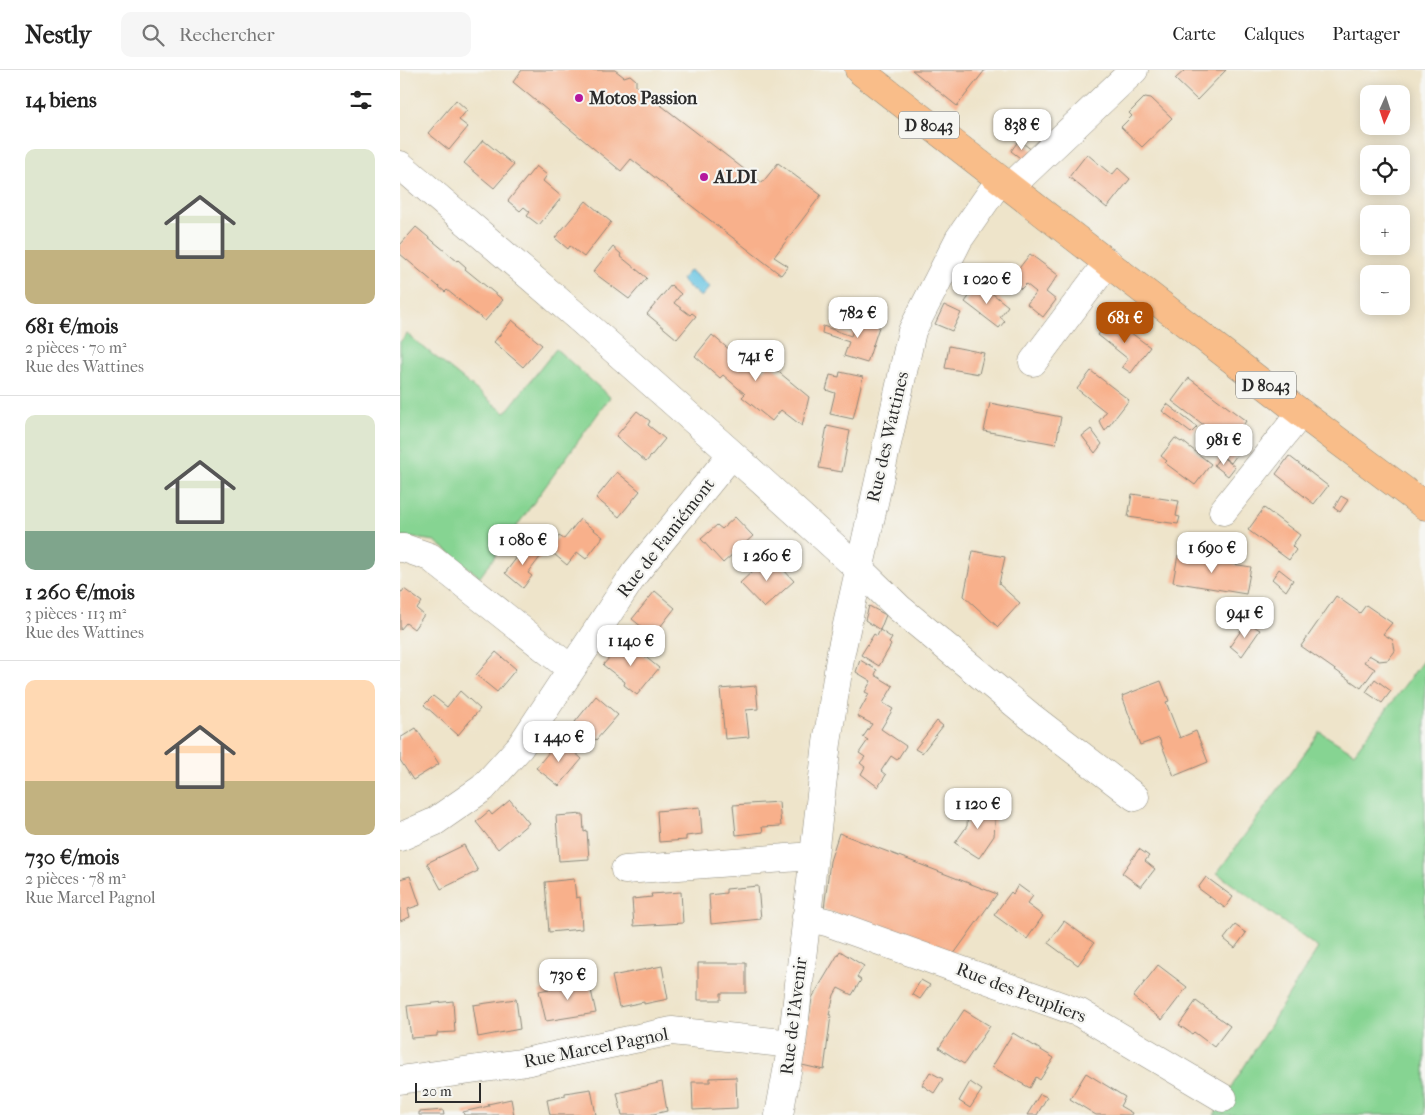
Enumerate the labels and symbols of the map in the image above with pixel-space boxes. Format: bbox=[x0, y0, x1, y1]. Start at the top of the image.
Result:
north arrow bbox=[1360, 85, 1410, 135]
place label: Motos Passion bbox=[588, 88, 698, 109]
marker: Motos Passion bbox=[573, 92, 585, 104]
pin: 838 € bbox=[987, 108, 1057, 151]
road number: D 8043 bbox=[899, 112, 959, 138]
place label: ALDI bbox=[713, 167, 757, 188]
marker: ALDI bbox=[698, 171, 710, 183]
pin: 1 020 € bbox=[941, 262, 1033, 305]
pin: 782 € bbox=[823, 296, 893, 339]
pin: 681 € bbox=[1090, 302, 1160, 344]
pin: 741 € bbox=[721, 340, 791, 382]
street label: Rue des Wattines bbox=[863, 369, 913, 504]
road number: D 8043 bbox=[1236, 372, 1296, 398]
pin: 981 € bbox=[1189, 424, 1259, 466]
street label: Rue de Famiémont bbox=[613, 474, 720, 602]
pin: 1 080 € bbox=[477, 524, 569, 566]
pin: 1 690 € bbox=[1166, 532, 1258, 574]
pin: 1 260 € bbox=[721, 540, 813, 582]
pin: 941 € bbox=[1210, 596, 1280, 639]
pin: 1 140 € bbox=[585, 624, 677, 667]
pin: 1 440 € bbox=[513, 720, 605, 763]
pin: 1 120 € bbox=[932, 788, 1024, 830]
street label: Rue de l'Avenir bbox=[776, 956, 812, 1076]
pin: 730 € bbox=[533, 958, 603, 1001]
street label: Rue des Peupliers bbox=[953, 959, 1089, 1028]
street label: Rue Marcel Pagnol bbox=[522, 1024, 670, 1072]
scale bar bbox=[415, 1080, 481, 1103]

